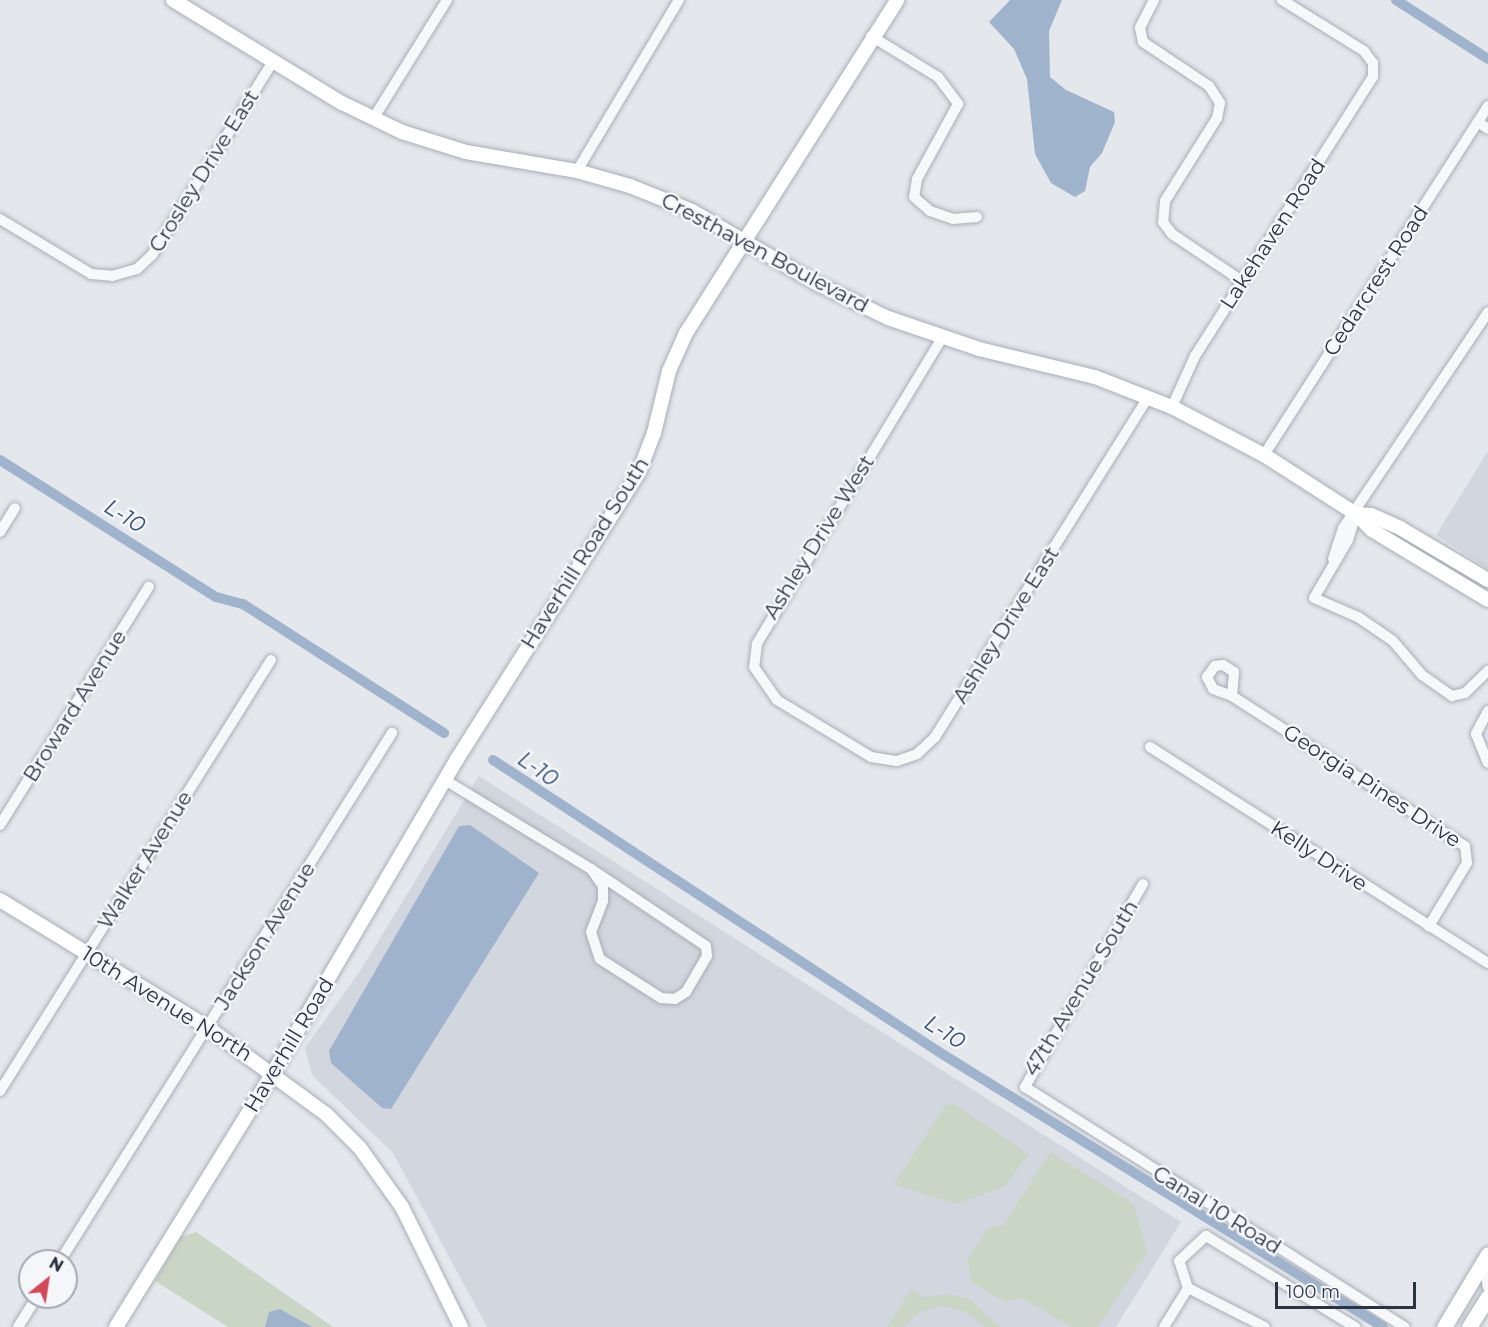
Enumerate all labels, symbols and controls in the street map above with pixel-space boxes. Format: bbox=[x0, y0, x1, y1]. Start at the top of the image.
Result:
street label: Crosley Drive East bbox=[144, 85, 264, 257]
street label: Lakehaven Road bbox=[1215, 154, 1331, 314]
street label: Cresthaven Boulevard bbox=[657, 188, 873, 318]
street label: Cedarcrest Road bbox=[1318, 201, 1434, 361]
street label: Ashley Drive West bbox=[758, 450, 880, 624]
street label: Haverhill Road South bbox=[516, 453, 654, 653]
water label: L-10 bbox=[100, 493, 150, 539]
street label: Ashley Drive East bbox=[948, 542, 1064, 708]
street label: Broward Avenue bbox=[18, 625, 132, 787]
street label: Georgia Pines Drive bbox=[1279, 719, 1465, 853]
water label: L-10 bbox=[513, 746, 563, 792]
street label: Walker Avenue bbox=[92, 786, 198, 934]
street label: Kelly Drive bbox=[1266, 815, 1372, 897]
street label: Jackson Avenue bbox=[209, 858, 321, 1014]
street label: 47th Avenue South bbox=[1018, 895, 1144, 1081]
street label: 10th Avenue North bbox=[77, 941, 257, 1067]
street label: Haverhill Road bbox=[239, 973, 339, 1117]
water label: L-10 bbox=[920, 1009, 970, 1055]
street label: Canal 10 Road bbox=[1148, 1160, 1286, 1260]
north arrow bbox=[18, 1249, 78, 1309]
text: N bbox=[46, 1253, 67, 1276]
scale bar bbox=[1278, 1270, 1419, 1308]
text: 100 m bbox=[1286, 1281, 1340, 1303]

